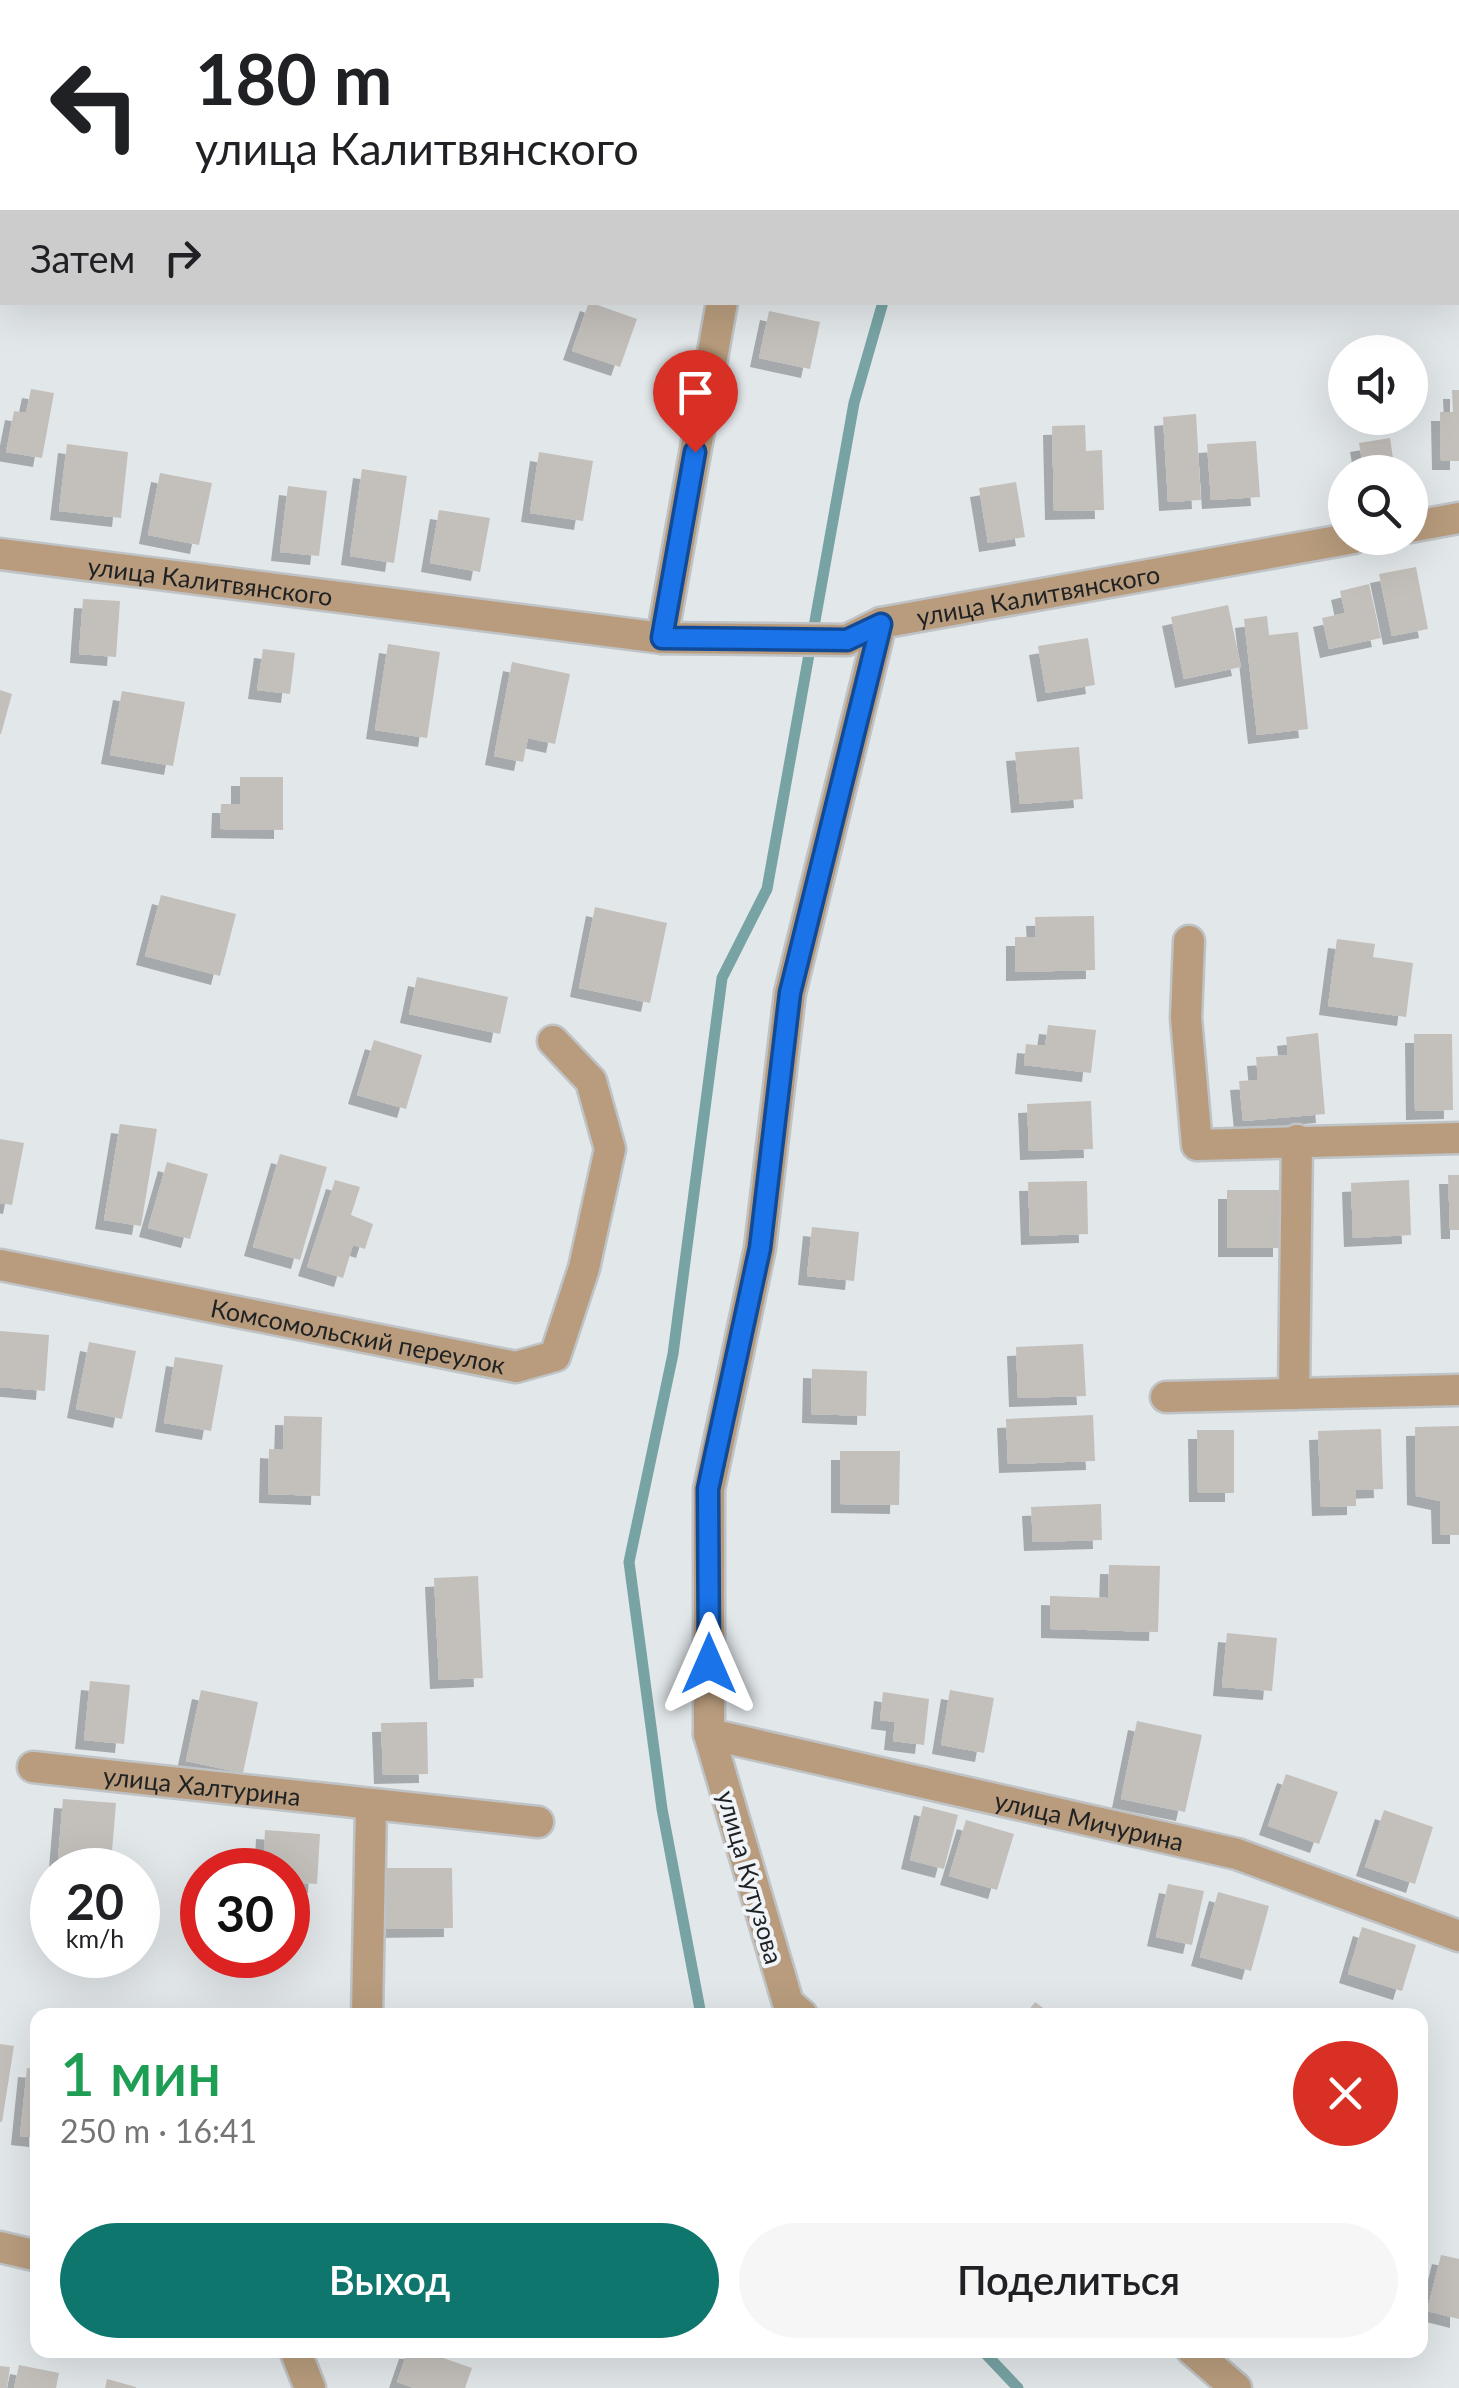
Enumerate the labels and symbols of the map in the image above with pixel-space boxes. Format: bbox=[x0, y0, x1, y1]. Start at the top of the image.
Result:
pin bbox=[653, 350, 738, 453]
street label: улица Калитвянского bbox=[86, 550, 335, 611]
street label: улица Калитвянского bbox=[914, 558, 1162, 631]
street label: Комсомольский переулок bbox=[208, 1292, 508, 1380]
position arrow bbox=[657, 1612, 761, 1716]
street label: улица Халтурина bbox=[102, 1760, 302, 1811]
street label: улица Мичурина bbox=[992, 1784, 1187, 1856]
street label: улица Кутузова bbox=[712, 1787, 790, 1967]
speed limit sign: 30 bbox=[180, 1848, 310, 1978]

